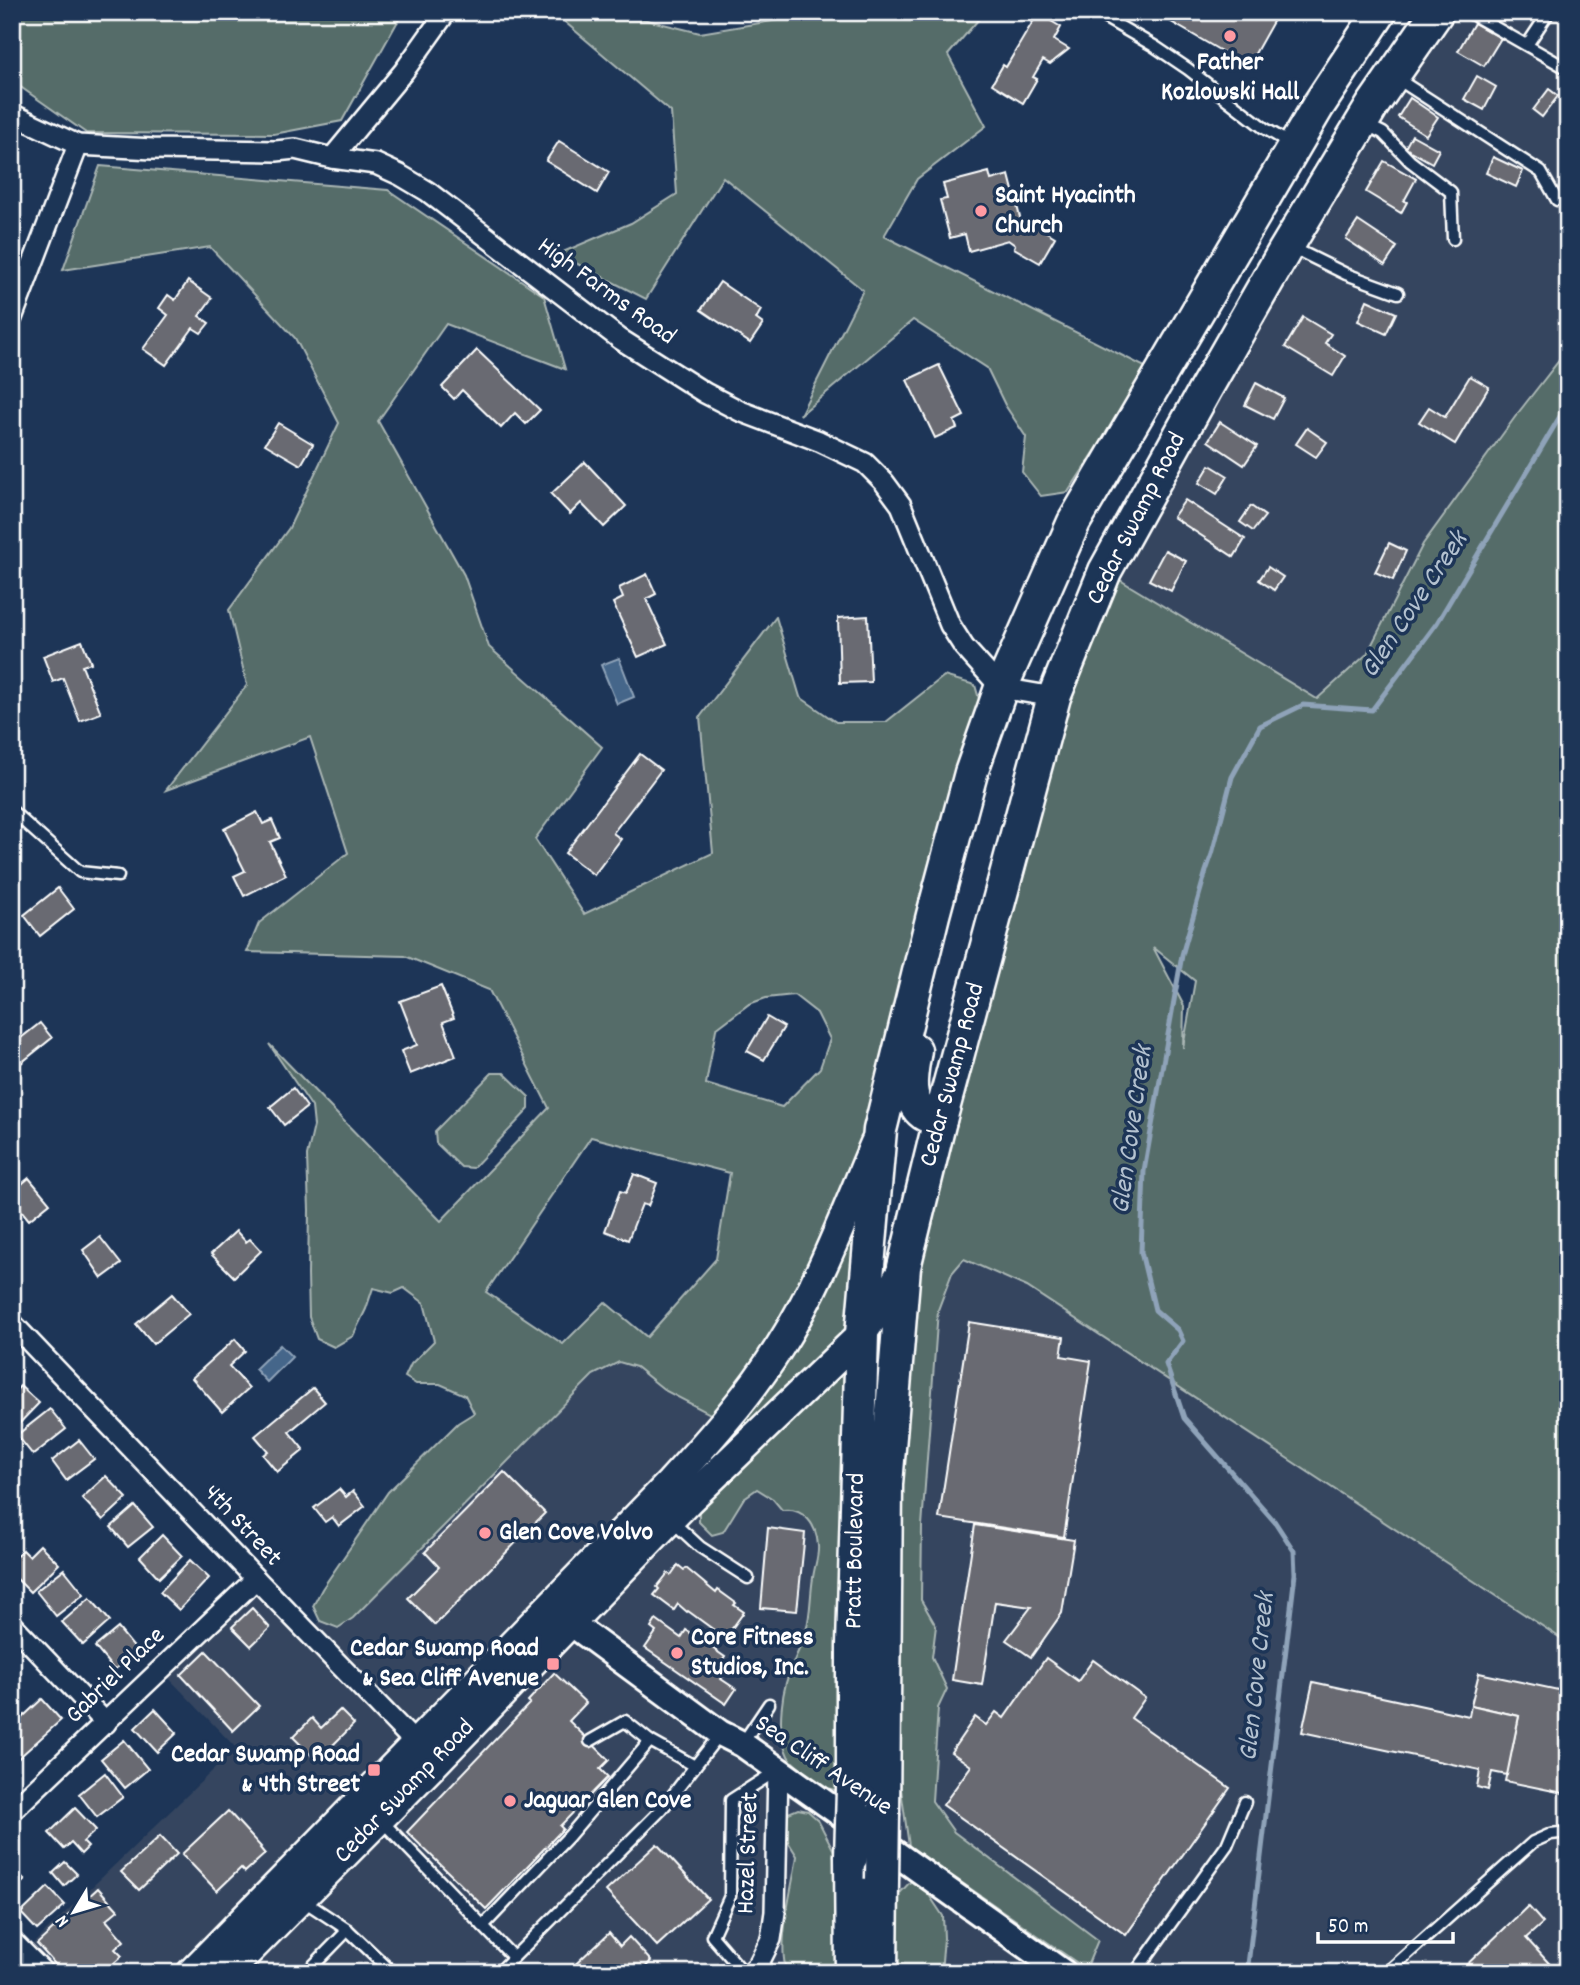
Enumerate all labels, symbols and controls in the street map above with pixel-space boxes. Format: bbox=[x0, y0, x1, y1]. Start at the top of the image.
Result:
marker: Father Kozlowski Hall bbox=[1222, 28, 1238, 44]
place label: Father Kozlowski Hall bbox=[1161, 45, 1300, 112]
place label: Saint Hyacinth Church bbox=[995, 178, 1136, 245]
marker: Saint Hyacinth Church bbox=[973, 203, 989, 219]
street label: High Farms Road bbox=[529, 229, 683, 355]
street label: Cedar Swamp Road bbox=[1078, 426, 1196, 612]
water label: Glen Cove Creek bbox=[1352, 522, 1481, 687]
street label: Cedar Swamp Road bbox=[911, 979, 995, 1171]
water label: Glen Cove Creek bbox=[1102, 1041, 1166, 1217]
street label: Pratt Boulevard bbox=[836, 1472, 876, 1630]
street label: 4th Street bbox=[194, 1476, 290, 1576]
place label: Glen Cove Volvo bbox=[499, 1515, 653, 1552]
marker: Glen Cove Volvo bbox=[477, 1525, 493, 1541]
water label: Glen Cove Creek bbox=[1230, 1588, 1288, 1763]
street label: Gabriel Place bbox=[58, 1619, 174, 1733]
place label: Core Fitness Studios, Inc. bbox=[691, 1620, 814, 1687]
place label: Cedar Swamp Road & Sea Cliff Avenue bbox=[350, 1631, 539, 1698]
marker: Core Fitness Studios, Inc. bbox=[669, 1645, 685, 1661]
marker: Cedar Swamp Road & Sea Cliff Avenue bbox=[545, 1656, 561, 1672]
street label: Sea Cliff Avenue bbox=[747, 1706, 899, 1826]
street label: Cedar Swamp Road bbox=[326, 1711, 484, 1873]
place label: Cedar Swamp Road & 4th Street bbox=[171, 1737, 360, 1804]
marker: Cedar Swamp Road & 4th Street bbox=[366, 1762, 382, 1778]
place label: Jaguar Glen Cove bbox=[524, 1783, 691, 1820]
street label: Hazel Street bbox=[728, 1791, 770, 1915]
marker: Jaguar Glen Cove bbox=[502, 1793, 518, 1809]
north arrow bbox=[38, 1876, 108, 1946]
scale bar bbox=[1318, 1901, 1452, 1945]
text: N bbox=[50, 1908, 77, 1932]
text: 50 m bbox=[1328, 1913, 1368, 1943]

